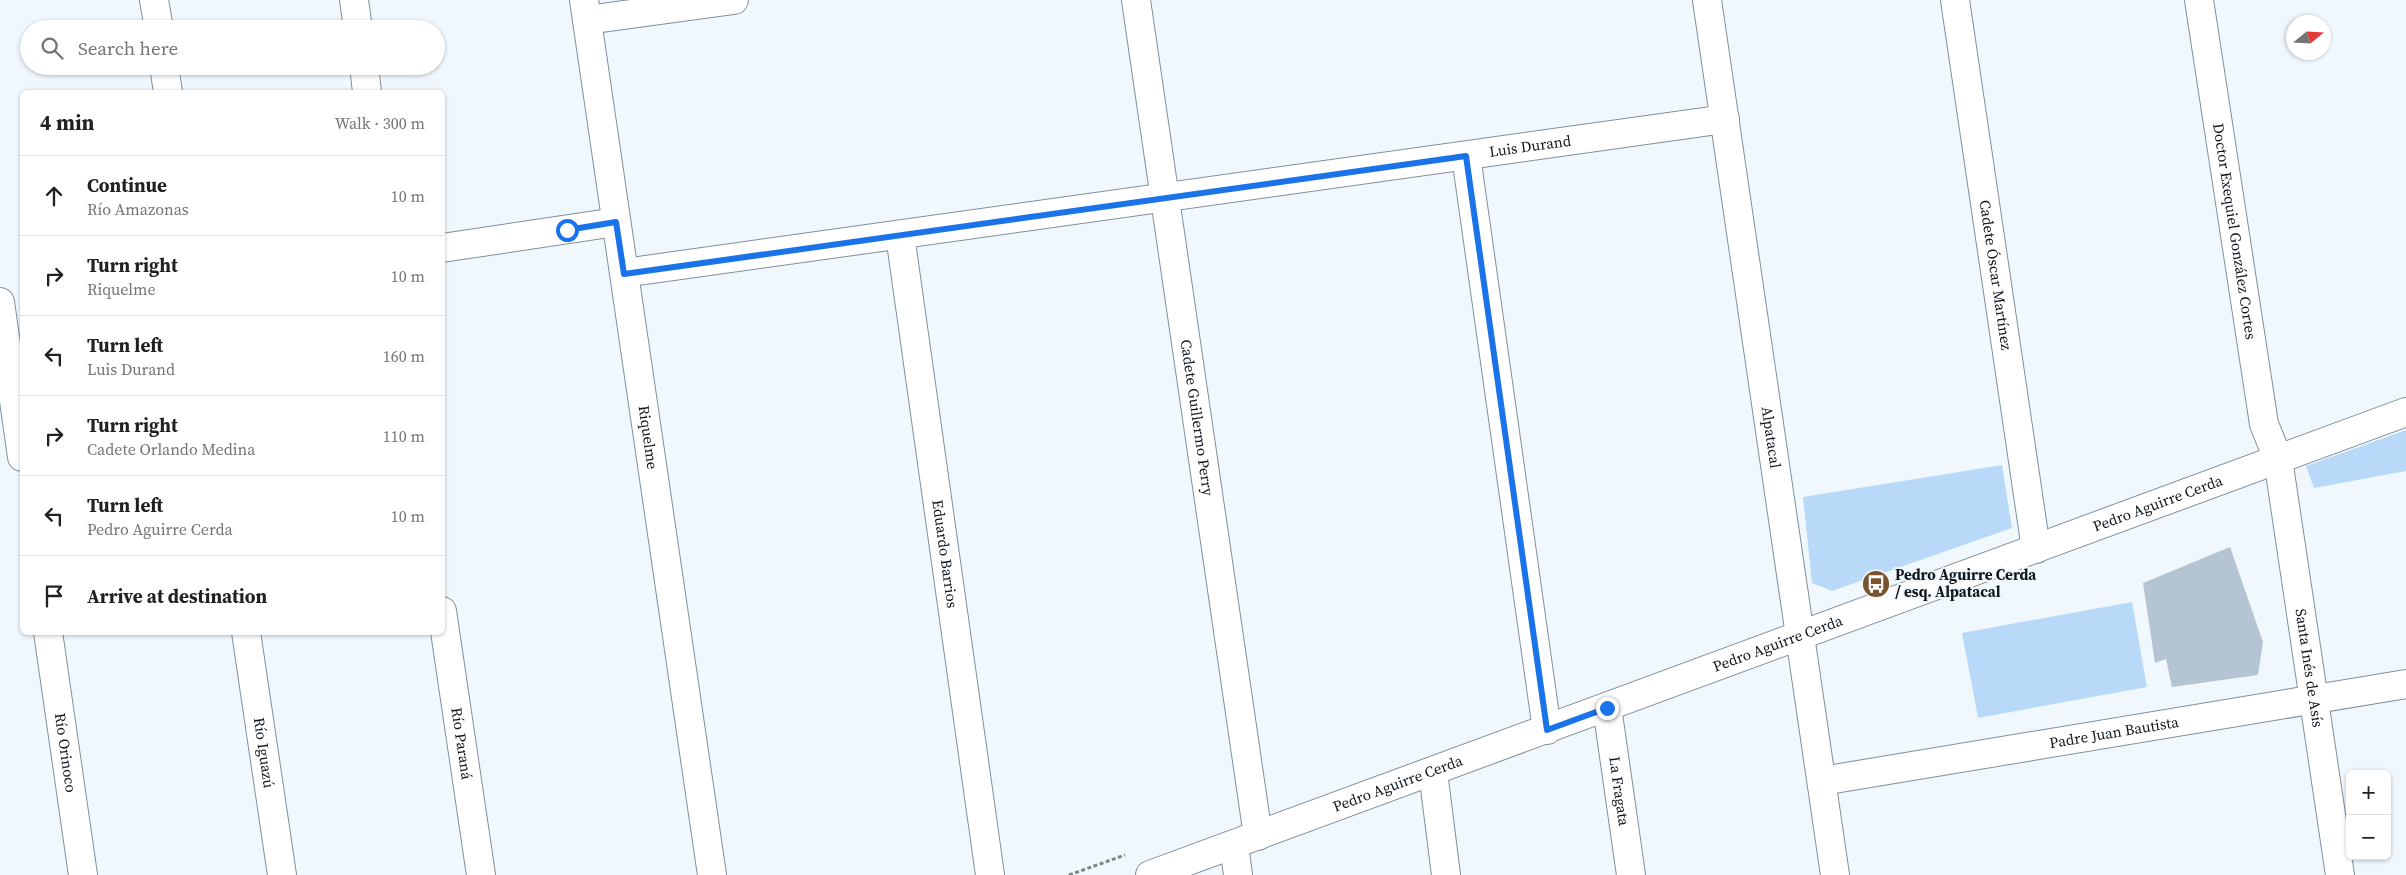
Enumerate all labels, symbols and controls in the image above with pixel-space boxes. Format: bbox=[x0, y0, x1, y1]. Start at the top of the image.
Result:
north arrow bbox=[2286, 15, 2331, 60]
search box bbox=[20, 20, 445, 75]
icon: search bbox=[38, 34, 66, 62]
text: Search here bbox=[78, 35, 178, 61]
text: 4 min bbox=[40, 108, 95, 137]
text: Walk · 300 m bbox=[335, 112, 425, 134]
street label: Doctor Exequiel González Cortes bbox=[2208, 122, 2262, 341]
street label: Luis Durand bbox=[1488, 130, 1573, 162]
text: Continue bbox=[87, 172, 167, 198]
icon: ahead bbox=[40, 182, 68, 210]
text: 10 m bbox=[391, 185, 425, 207]
text: Río Amazonas bbox=[87, 198, 189, 220]
street label: Cadete Óscar Martínez bbox=[1975, 198, 2018, 352]
route start bbox=[556, 219, 579, 242]
text: Turn right bbox=[87, 252, 178, 278]
icon: right bbox=[40, 262, 68, 290]
text: 10 m bbox=[391, 265, 425, 287]
text: Riquelme bbox=[87, 278, 156, 300]
text: Turn left bbox=[87, 332, 163, 358]
street label: Cadete Guillermo Perry bbox=[1176, 338, 1219, 497]
icon: left bbox=[40, 342, 68, 370]
text: 160 m bbox=[383, 345, 425, 367]
text: Luis Durand bbox=[87, 358, 175, 380]
street label: Riquelme bbox=[633, 404, 664, 471]
street label: Alpatacal bbox=[1757, 405, 1786, 470]
text: Turn right bbox=[87, 412, 178, 438]
icon: right bbox=[40, 422, 68, 450]
text: 110 m bbox=[383, 425, 425, 447]
text: Cadete Orlando Medina bbox=[87, 438, 255, 460]
street label: Pedro Aguirre Cerda bbox=[2090, 469, 2226, 537]
text: Turn left bbox=[87, 492, 163, 518]
street label: Eduardo Barrios bbox=[927, 498, 963, 609]
icon: left bbox=[40, 502, 68, 530]
text: 10 m bbox=[391, 505, 425, 527]
text: Pedro Aguirre Cerda bbox=[87, 518, 233, 540]
place label: Pedro Aguirre Cerda / esq. Alpatacal bbox=[1895, 564, 2037, 602]
bus stop icon: Pedro Aguirre Cerda / esq. Alpatacal bbox=[1861, 569, 1891, 599]
icon: arrive bbox=[40, 582, 68, 610]
text: Arrive at destination bbox=[87, 583, 267, 609]
street label: Santa Inés de Asís bbox=[2290, 607, 2329, 729]
street label: Pedro Aguirre Cerda bbox=[1710, 610, 1846, 677]
route end bbox=[1596, 697, 1619, 720]
street label: Río Paraná bbox=[446, 706, 478, 781]
street label: Río Orinoco bbox=[50, 711, 82, 794]
street label: Padre Juan Bautista bbox=[2048, 711, 2180, 753]
street label: Río Iguazú bbox=[249, 716, 280, 790]
street label: Pedro Aguirre Cerda bbox=[1330, 750, 1466, 817]
street label: La Fragata bbox=[1604, 755, 1635, 827]
map controls bbox=[2346, 770, 2391, 860]
button: + bbox=[2346, 770, 2391, 815]
button: − bbox=[2346, 815, 2391, 860]

